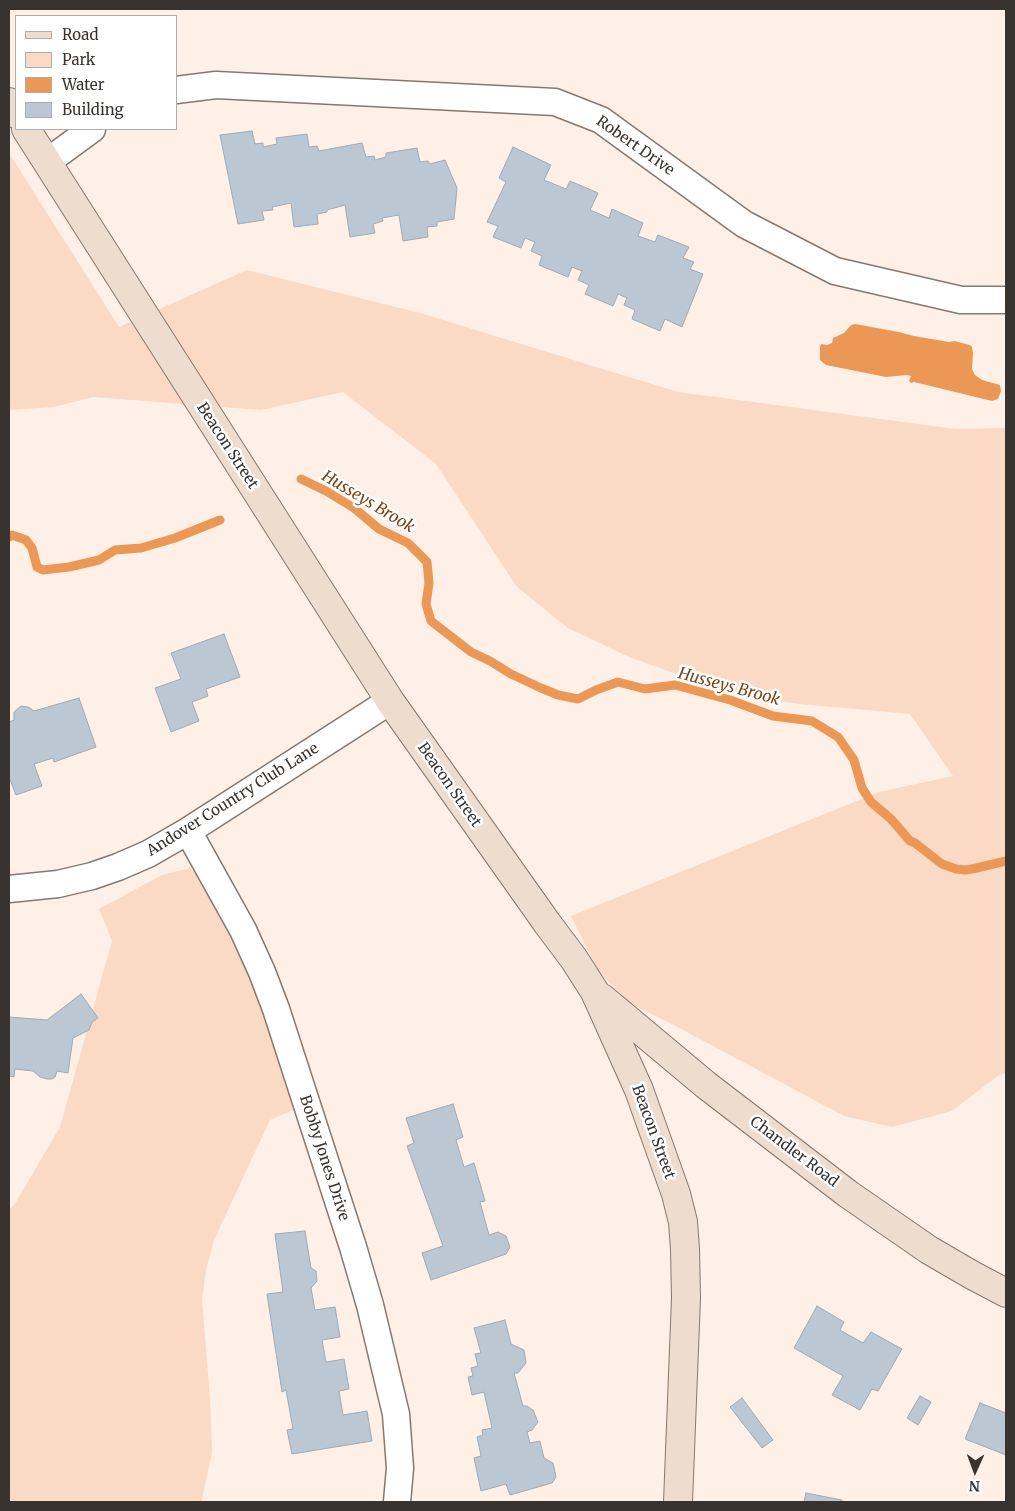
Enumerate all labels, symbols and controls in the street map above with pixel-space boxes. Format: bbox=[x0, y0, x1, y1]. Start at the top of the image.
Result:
legend bbox=[15, 15, 178, 130]
text: Road bbox=[62, 25, 98, 44]
text: Park bbox=[62, 50, 95, 69]
text: Water bbox=[62, 75, 104, 94]
text: Building bbox=[62, 100, 124, 119]
street label: Robert Drive bbox=[592, 112, 678, 180]
street label: Beacon Street bbox=[193, 400, 261, 492]
water label: Husseys Brook bbox=[318, 467, 418, 537]
water label: Husseys Brook bbox=[676, 664, 782, 710]
street label: Beacon Street bbox=[413, 739, 485, 831]
street label: Andover Country Club Lane bbox=[144, 740, 322, 860]
street label: Beacon Street bbox=[628, 1082, 678, 1182]
street label: Bobby Jones Drive bbox=[295, 1093, 353, 1223]
street label: Chandler Road bbox=[746, 1113, 842, 1191]
north arrow bbox=[950, 1446, 1000, 1496]
text: N bbox=[969, 1477, 980, 1495]

